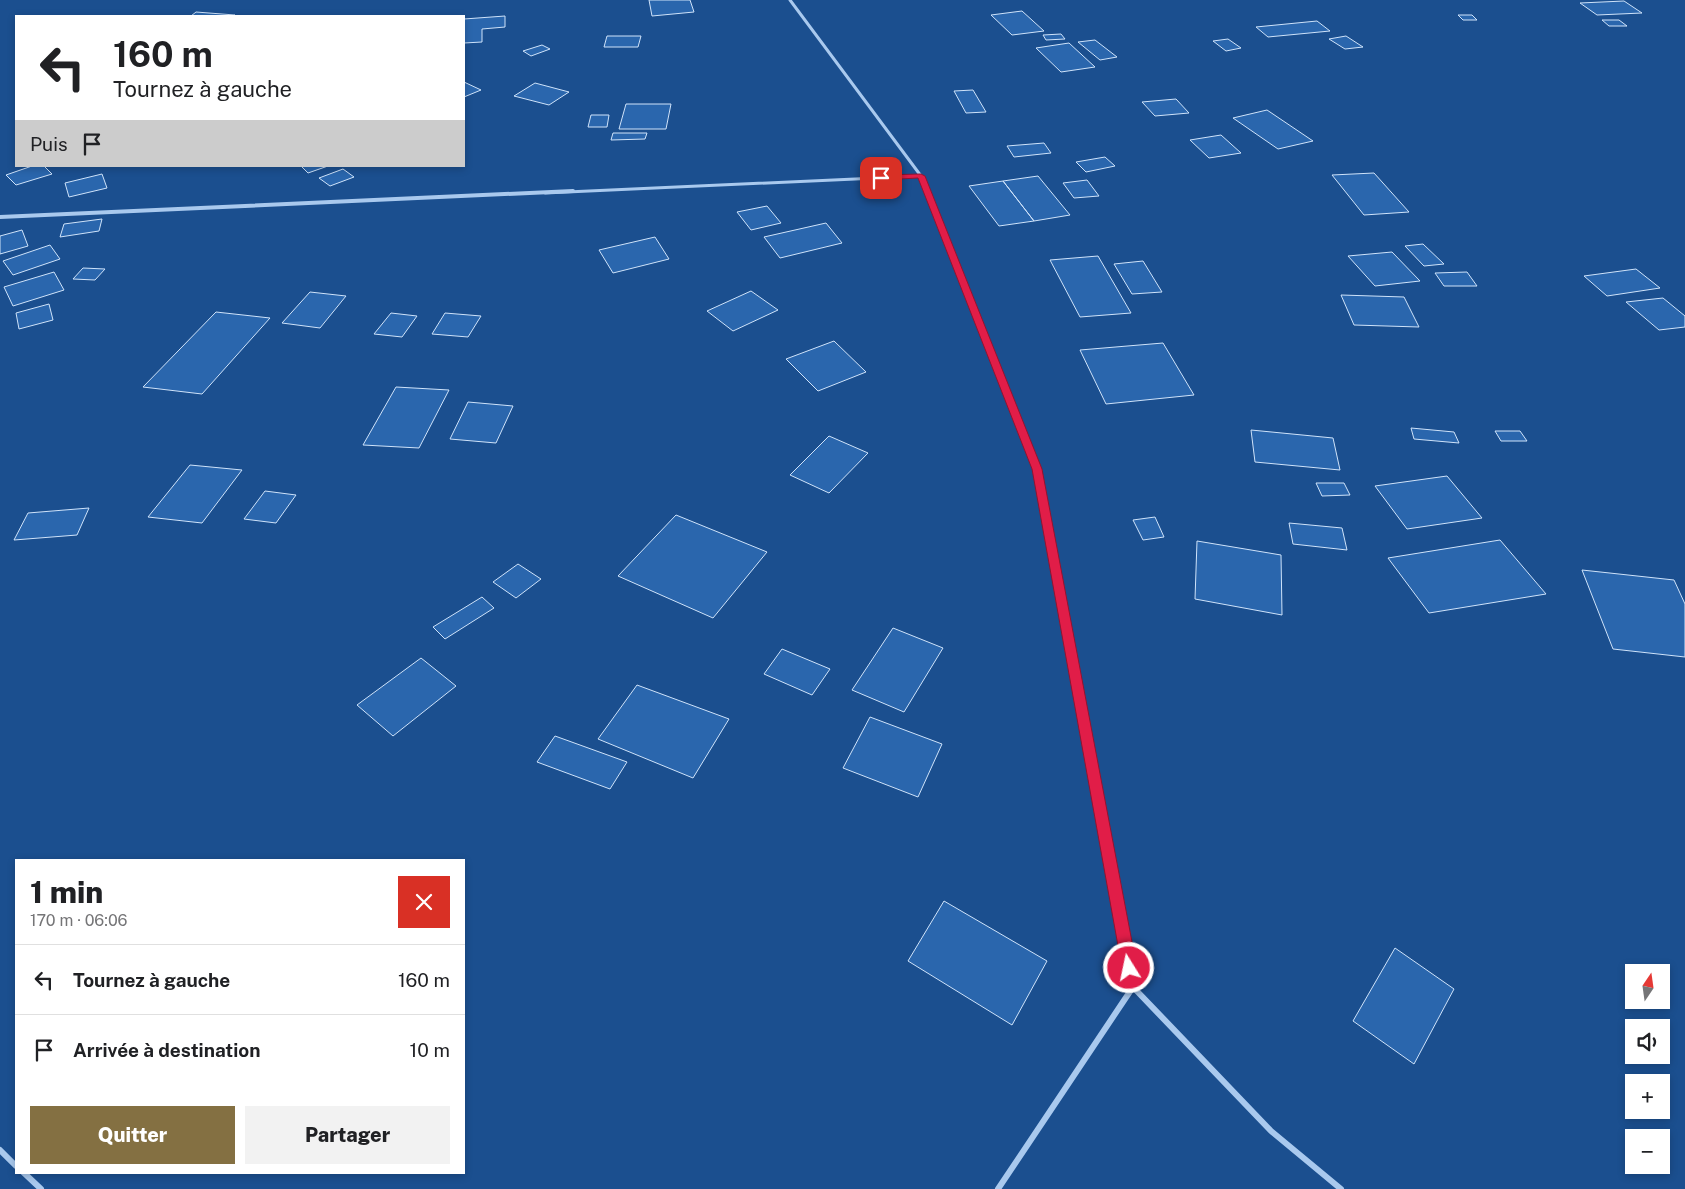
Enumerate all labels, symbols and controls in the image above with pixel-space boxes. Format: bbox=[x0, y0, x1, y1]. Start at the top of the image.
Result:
text: 160 m bbox=[113, 34, 213, 75]
icon: left bbox=[30, 35, 95, 100]
text: Tournez à gauche bbox=[113, 76, 292, 102]
icon: arrive bbox=[78, 130, 106, 158]
text: Puis bbox=[30, 133, 68, 155]
pin bbox=[860, 157, 902, 199]
icon: arrive bbox=[867, 164, 895, 192]
text: 1 min bbox=[30, 874, 103, 910]
button: close bbox=[398, 876, 450, 928]
text: 170 m · 06:06 bbox=[30, 911, 128, 930]
position arrow bbox=[1102, 941, 1154, 993]
north arrow bbox=[1625, 964, 1670, 1009]
map controls bbox=[1625, 964, 1670, 1174]
icon: left bbox=[30, 966, 58, 994]
text: Tournez à gauche bbox=[73, 969, 230, 991]
text: 160 m bbox=[398, 969, 450, 991]
button: sound bbox=[1625, 1019, 1670, 1064]
icon: arrive bbox=[30, 1036, 58, 1064]
text: Arrivée à destination bbox=[73, 1039, 261, 1061]
text: 10 m bbox=[410, 1039, 450, 1061]
button: + bbox=[1625, 1074, 1670, 1119]
button: Quitter bbox=[30, 1106, 235, 1164]
button: Partager bbox=[245, 1106, 450, 1164]
button: − bbox=[1625, 1129, 1670, 1174]

